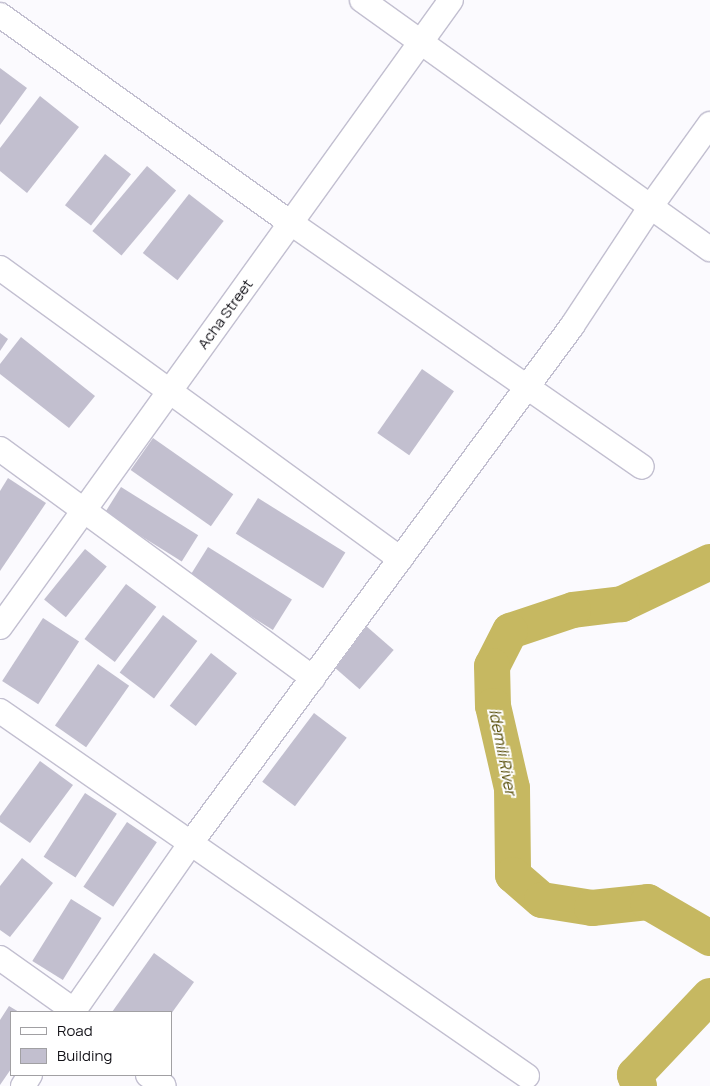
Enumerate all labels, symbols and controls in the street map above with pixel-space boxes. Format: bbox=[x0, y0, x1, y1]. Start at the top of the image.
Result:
street label: Acha Street bbox=[194, 275, 256, 353]
water label: Idemili River bbox=[485, 707, 521, 797]
legend bbox=[10, 1011, 172, 1076]
text: Road bbox=[57, 1020, 93, 1041]
text: Building bbox=[57, 1045, 112, 1066]

